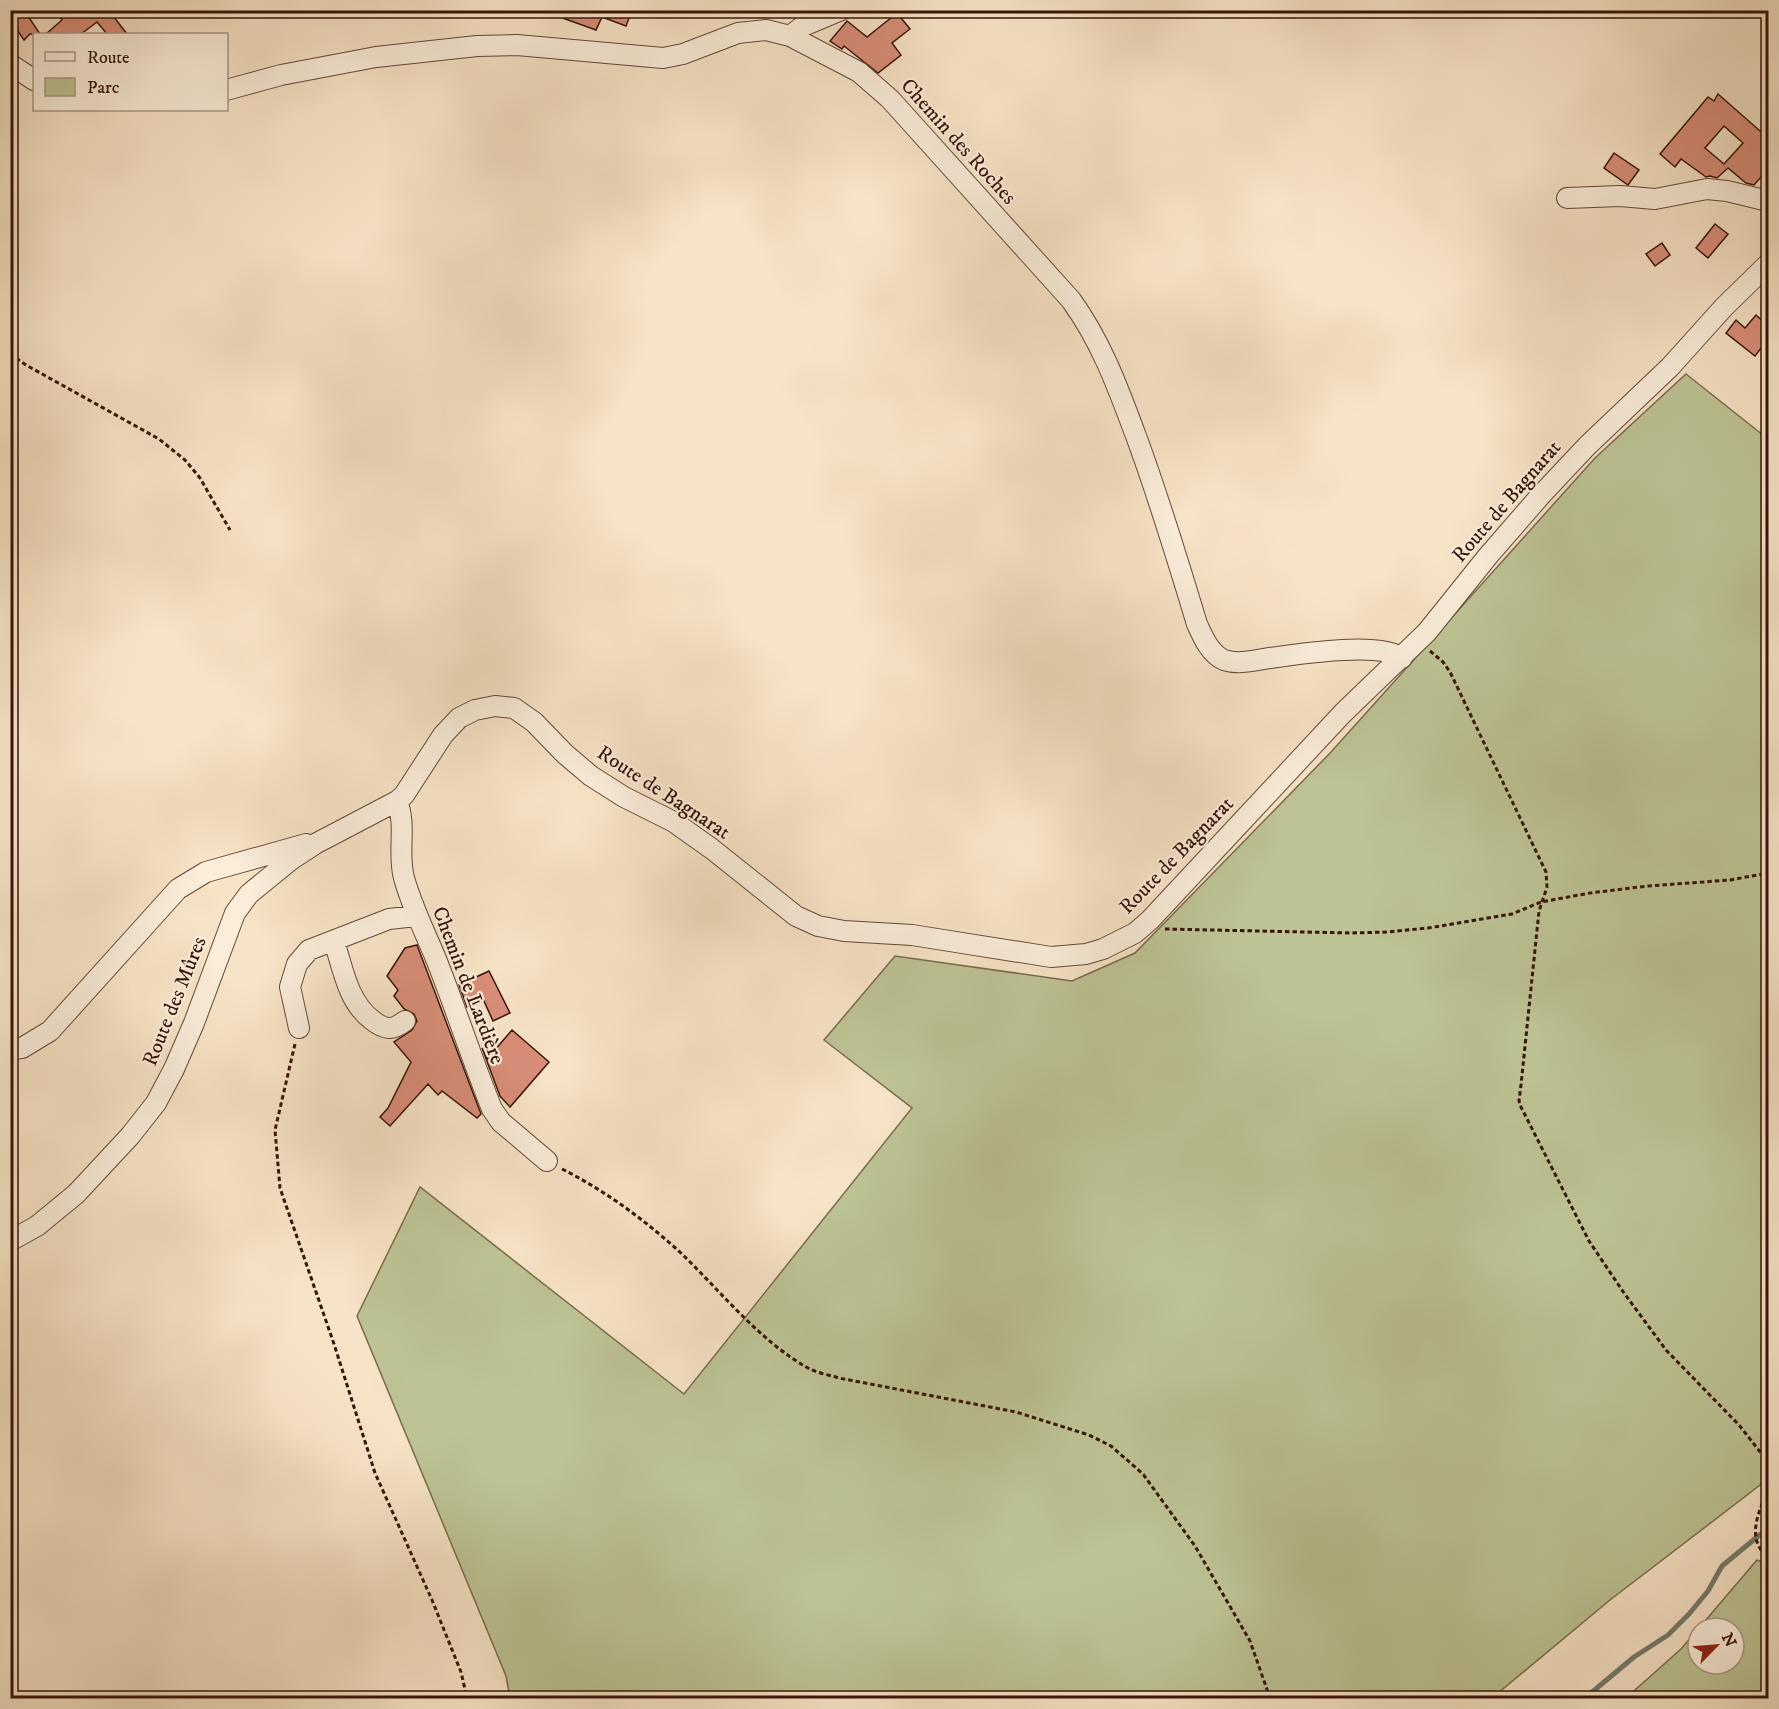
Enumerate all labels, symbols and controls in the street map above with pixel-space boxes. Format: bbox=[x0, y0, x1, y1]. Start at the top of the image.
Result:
legend bbox=[33, 33, 228, 111]
text: Route bbox=[87, 47, 130, 69]
street label: Chemin des Roches bbox=[895, 73, 1022, 210]
text: Parc bbox=[87, 77, 120, 99]
street label: Route de Bagnarat bbox=[1447, 435, 1567, 568]
street label: Route de Bagnarat bbox=[592, 740, 735, 846]
street label: Route de Bagnarat bbox=[1114, 791, 1240, 920]
street label: Chemin de Lardière bbox=[426, 903, 510, 1068]
street label: Route des Mûres bbox=[137, 933, 213, 1070]
north arrow bbox=[1686, 1616, 1746, 1676]
text: N bbox=[1717, 1630, 1741, 1650]

